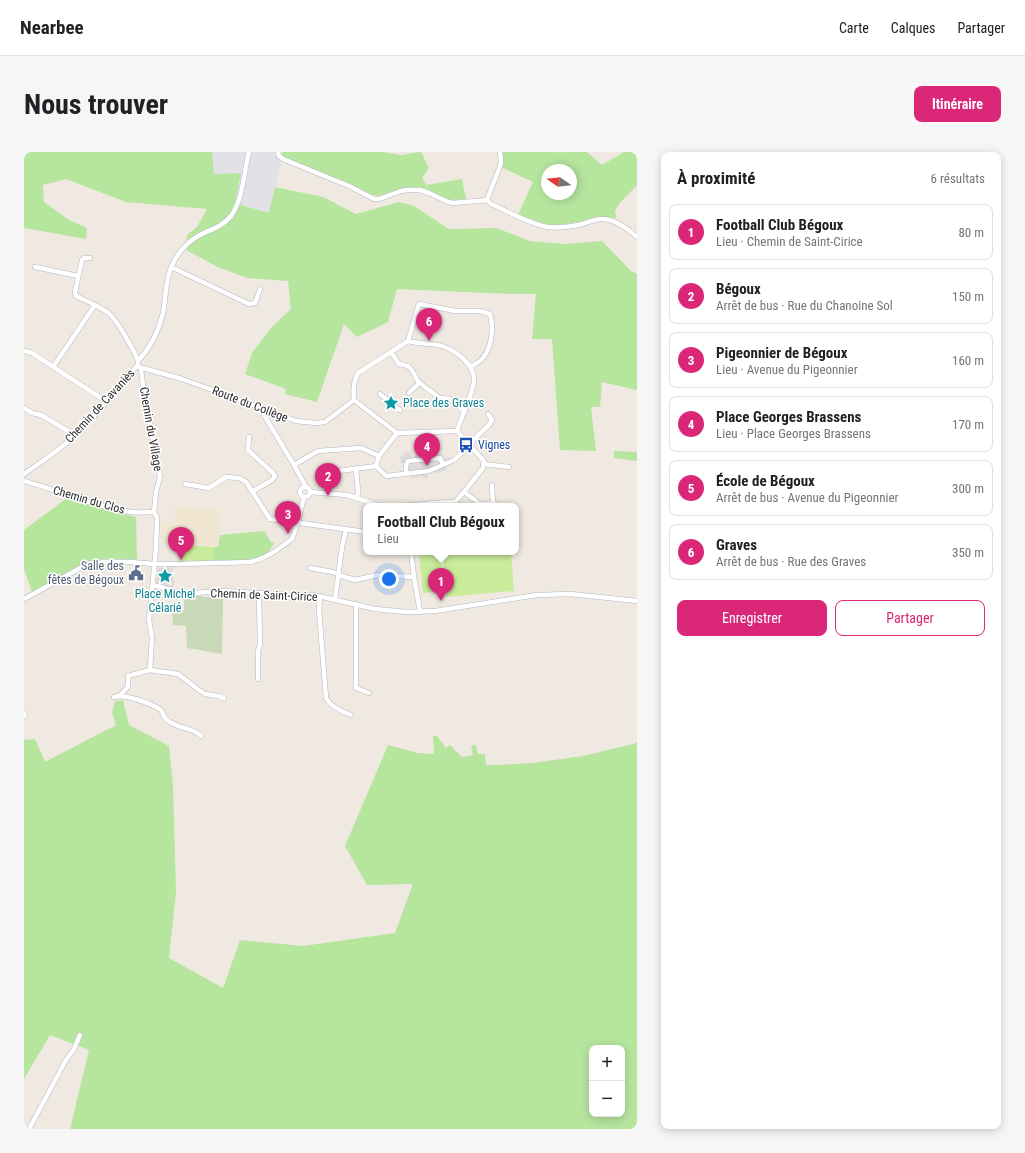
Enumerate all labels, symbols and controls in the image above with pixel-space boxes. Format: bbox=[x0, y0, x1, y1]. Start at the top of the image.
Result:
text: Nearbee bbox=[20, 16, 84, 39]
text: Carte bbox=[839, 20, 869, 36]
text: Calques bbox=[891, 20, 935, 36]
text: Partager bbox=[957, 20, 1005, 36]
button: Itinéraire bbox=[914, 86, 1001, 122]
text: Nous trouver bbox=[24, 88, 168, 121]
north arrow bbox=[541, 164, 577, 200]
text: À proximité bbox=[677, 168, 755, 188]
text: 6 résultats bbox=[931, 171, 985, 186]
text: Football Club Bégoux bbox=[716, 216, 843, 234]
text: 1 bbox=[688, 225, 694, 240]
text: 80 m bbox=[958, 225, 984, 240]
text: Lieu · Chemin de Saint-Cirice bbox=[716, 234, 863, 249]
text: Bégoux bbox=[716, 280, 761, 298]
text: 2 bbox=[688, 289, 694, 304]
text: 150 m bbox=[952, 289, 984, 304]
text: Arrêt de bus · Rue du Chanoine Sol bbox=[716, 298, 893, 313]
pin: 6 bbox=[416, 308, 442, 341]
text: Pigeonnier de Bégoux bbox=[716, 344, 847, 362]
text: 3 bbox=[688, 353, 694, 368]
text: 160 m bbox=[952, 353, 984, 368]
text: Lieu · Avenue du Pigeonnier bbox=[716, 362, 858, 377]
street label: Chemin de Cavaniès bbox=[62, 366, 138, 446]
street label: Route du Collège bbox=[210, 383, 290, 425]
street label: Chemin du Village bbox=[137, 386, 165, 473]
place icon: Place des Graves bbox=[382, 394, 400, 412]
place label: Place des Graves bbox=[403, 396, 484, 410]
text: Place Georges Brassens bbox=[716, 408, 861, 426]
text: 4 bbox=[688, 417, 694, 432]
text: 170 m bbox=[952, 417, 984, 432]
text: Lieu · Place Georges Brassens bbox=[716, 426, 871, 441]
pin: 4 bbox=[414, 433, 440, 466]
bus stop icon: Vignes bbox=[457, 436, 475, 454]
place label: Vignes bbox=[478, 438, 510, 452]
pin: 2 bbox=[315, 463, 341, 496]
text: École de Bégoux bbox=[716, 472, 815, 490]
text: 5 bbox=[688, 481, 694, 496]
text: 300 m bbox=[952, 481, 984, 496]
street label: Chemin du Clos bbox=[51, 483, 127, 517]
text: Arrêt de bus · Avenue du Pigeonnier bbox=[716, 490, 898, 505]
pin: 3 bbox=[275, 501, 301, 534]
popup bbox=[363, 503, 519, 555]
text: Football Club Bégoux bbox=[377, 513, 505, 531]
pin: 5 bbox=[168, 527, 194, 560]
text: Lieu bbox=[377, 531, 399, 546]
text: Graves bbox=[716, 536, 757, 554]
text: 6 bbox=[688, 545, 694, 560]
text: 350 m bbox=[952, 545, 984, 560]
text: Arrêt de bus · Rue des Graves bbox=[716, 554, 866, 569]
place label: Salle des fêtes de Bégoux bbox=[48, 559, 124, 587]
public building icon: Salle des fêtes de Bégoux bbox=[127, 564, 145, 582]
place icon: Place Michel Célarié bbox=[156, 567, 174, 585]
pin: 1 bbox=[428, 568, 454, 601]
your location bbox=[379, 569, 399, 589]
street label: Chemin de Saint-Cirice bbox=[210, 586, 318, 604]
place label: Place Michel Célarié bbox=[135, 587, 195, 615]
button: Enregistrer bbox=[677, 600, 827, 636]
button: Partager bbox=[835, 600, 985, 636]
map controls bbox=[589, 1045, 625, 1117]
button: + bbox=[589, 1045, 625, 1081]
button: − bbox=[589, 1081, 625, 1117]

